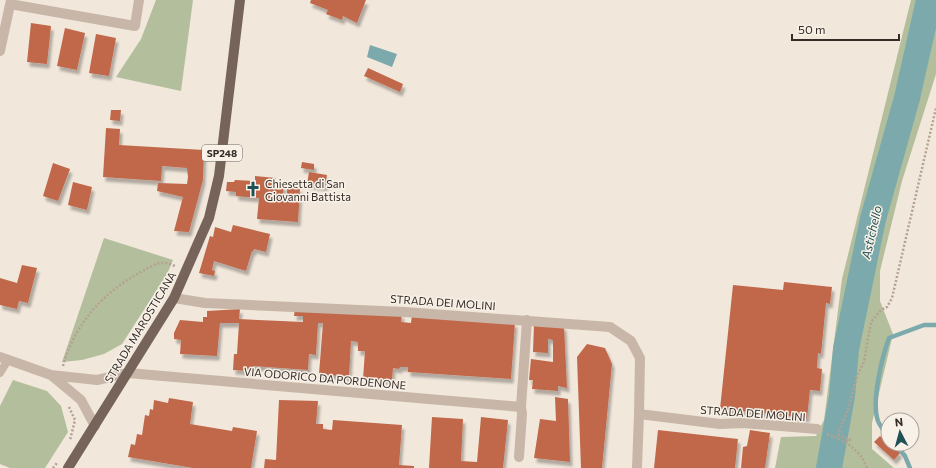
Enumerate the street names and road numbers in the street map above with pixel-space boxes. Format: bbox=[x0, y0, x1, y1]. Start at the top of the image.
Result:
road number: SP248 bbox=[202, 145, 242, 161]
street label: STRADA MAROSTICANA bbox=[102, 269, 179, 385]
street label: STRADA DEI MOLINI bbox=[390, 292, 496, 312]
street label: VIA ODORICO DA PORDENONE bbox=[243, 364, 407, 392]
street label: STRADA DEI MOLINI bbox=[700, 403, 806, 423]

